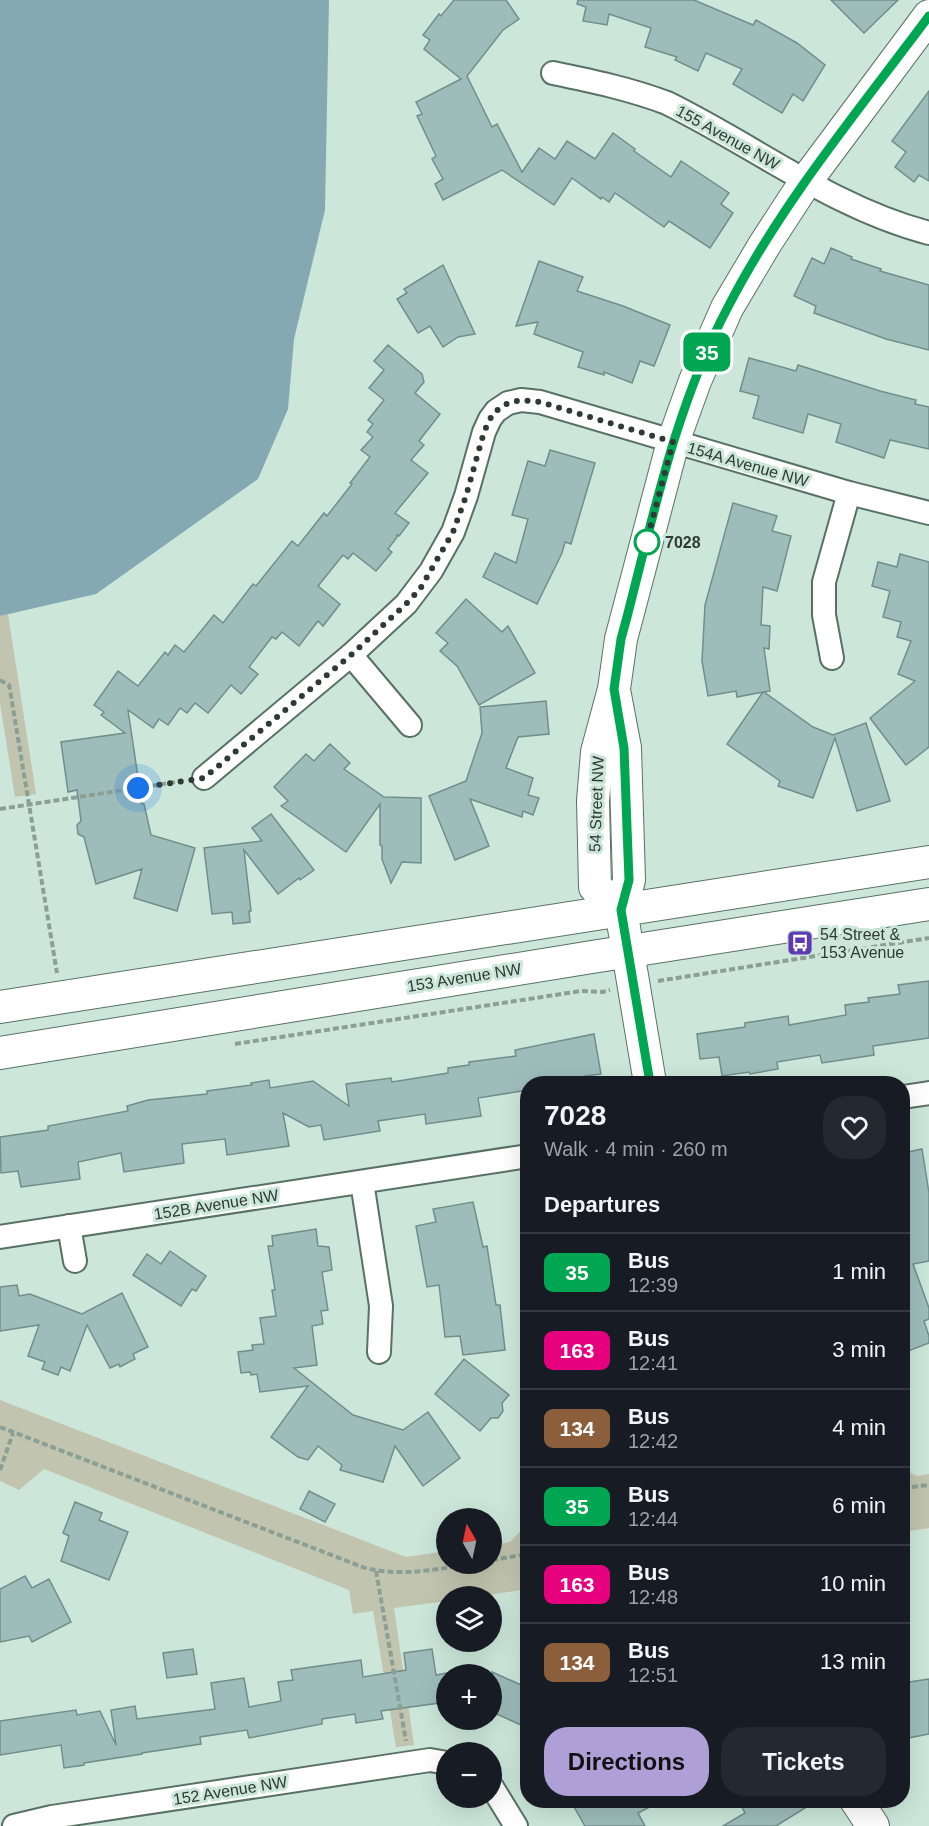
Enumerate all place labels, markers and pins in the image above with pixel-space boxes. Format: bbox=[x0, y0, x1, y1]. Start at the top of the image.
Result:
marker: 7028 bbox=[634, 529, 660, 555]
place label: 7028 bbox=[665, 534, 701, 551]
place label: 54 Street & 153 Avenue bbox=[820, 926, 904, 961]
bus stop icon: 54 Street & 153 Avenue bbox=[785, 928, 815, 958]

